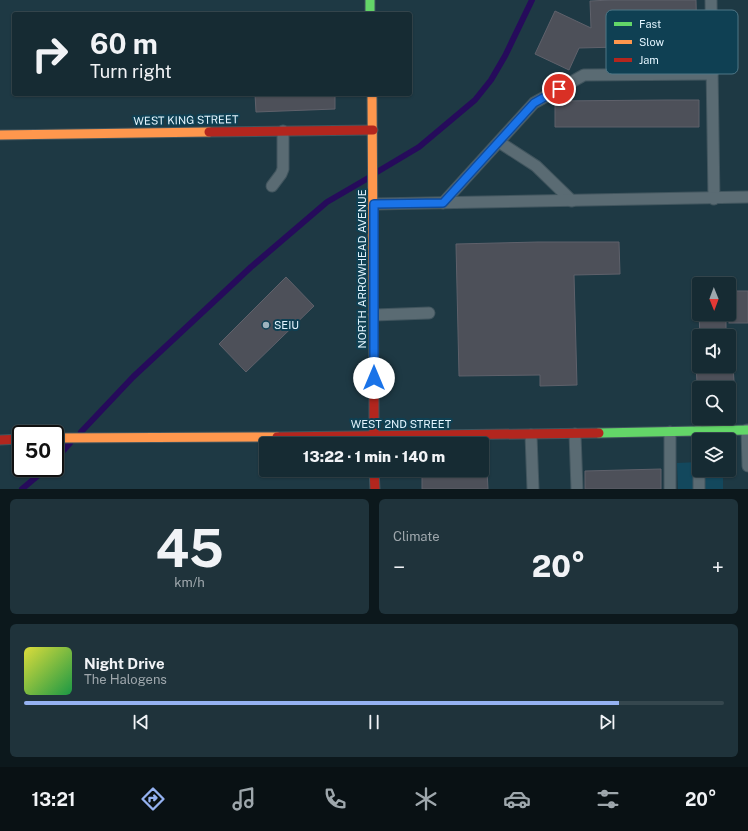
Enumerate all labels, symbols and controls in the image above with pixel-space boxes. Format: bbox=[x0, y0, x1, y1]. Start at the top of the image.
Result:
legend bbox=[606, 10, 738, 74]
text: Fast bbox=[639, 18, 661, 30]
text: 60 m bbox=[90, 27, 158, 60]
icon: right bbox=[24, 28, 76, 80]
text: Slow bbox=[639, 36, 665, 48]
text: Jam bbox=[639, 54, 659, 66]
text: Turn right bbox=[90, 61, 172, 82]
pin bbox=[542, 72, 576, 106]
icon: arrive bbox=[548, 78, 570, 100]
street label: WEST KING STREET bbox=[133, 113, 239, 127]
street label: NORTH ARROWHEAD AVENUE bbox=[356, 189, 368, 349]
north arrow bbox=[692, 277, 736, 321]
map controls bbox=[692, 277, 736, 477]
place label: SEIU bbox=[274, 319, 299, 331]
marker: SEIU bbox=[261, 320, 271, 330]
button: sound bbox=[692, 329, 736, 373]
position arrow bbox=[353, 357, 395, 399]
button: search bbox=[692, 381, 736, 425]
street label: WEST 2ND STREET bbox=[351, 418, 452, 430]
speed limit sign: 50 bbox=[12, 425, 64, 477]
button: layers bbox=[692, 433, 736, 477]
text: 13:22 · 1 min · 140 m bbox=[303, 448, 445, 465]
text: 45 bbox=[155, 518, 224, 579]
text: Climate bbox=[393, 529, 440, 544]
text: 20° bbox=[532, 548, 585, 584]
text: − bbox=[393, 554, 405, 580]
text: + bbox=[712, 554, 724, 580]
text: km/h bbox=[174, 575, 205, 590]
text: Night Drive bbox=[84, 655, 165, 672]
text: The Halogens bbox=[84, 672, 167, 687]
icon: previous bbox=[130, 711, 152, 733]
icon: pause bbox=[363, 711, 385, 733]
icon: next bbox=[596, 711, 618, 733]
icon: directions bbox=[139, 785, 167, 813]
icon: music bbox=[230, 785, 258, 813]
icon: phone bbox=[321, 785, 349, 813]
icon: climate bbox=[412, 785, 440, 813]
icon: car bbox=[503, 785, 531, 813]
icon: filters bbox=[594, 785, 622, 813]
text: 13:21 bbox=[32, 789, 76, 810]
text: 20° bbox=[685, 789, 716, 810]

